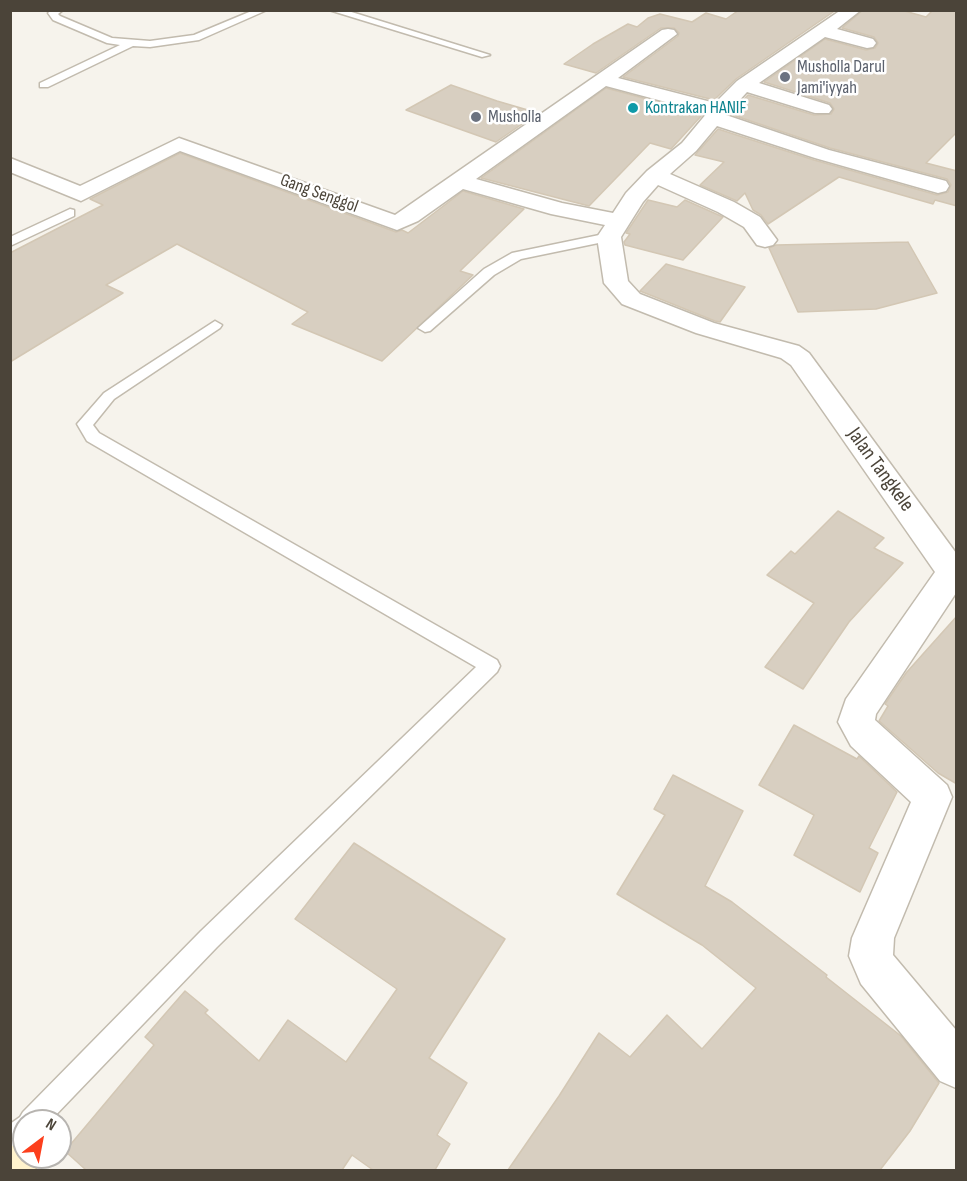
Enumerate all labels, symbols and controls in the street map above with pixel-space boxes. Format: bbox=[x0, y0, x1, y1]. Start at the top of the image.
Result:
place label: Musholla Darul Jami'iyyah bbox=[797, 56, 885, 98]
marker: Musholla Darul Jami'iyyah bbox=[778, 70, 792, 84]
place label: Kontrakan HANIF bbox=[645, 97, 747, 119]
marker: Kontrakan HANIF bbox=[626, 101, 640, 115]
place label: Musholla bbox=[488, 106, 541, 128]
marker: Musholla bbox=[469, 110, 483, 124]
street label: Gang Senggol bbox=[277, 170, 361, 218]
street label: Jalan Tangkele bbox=[841, 423, 919, 517]
north arrow bbox=[12, 1109, 72, 1169]
text: N bbox=[42, 1115, 59, 1135]

